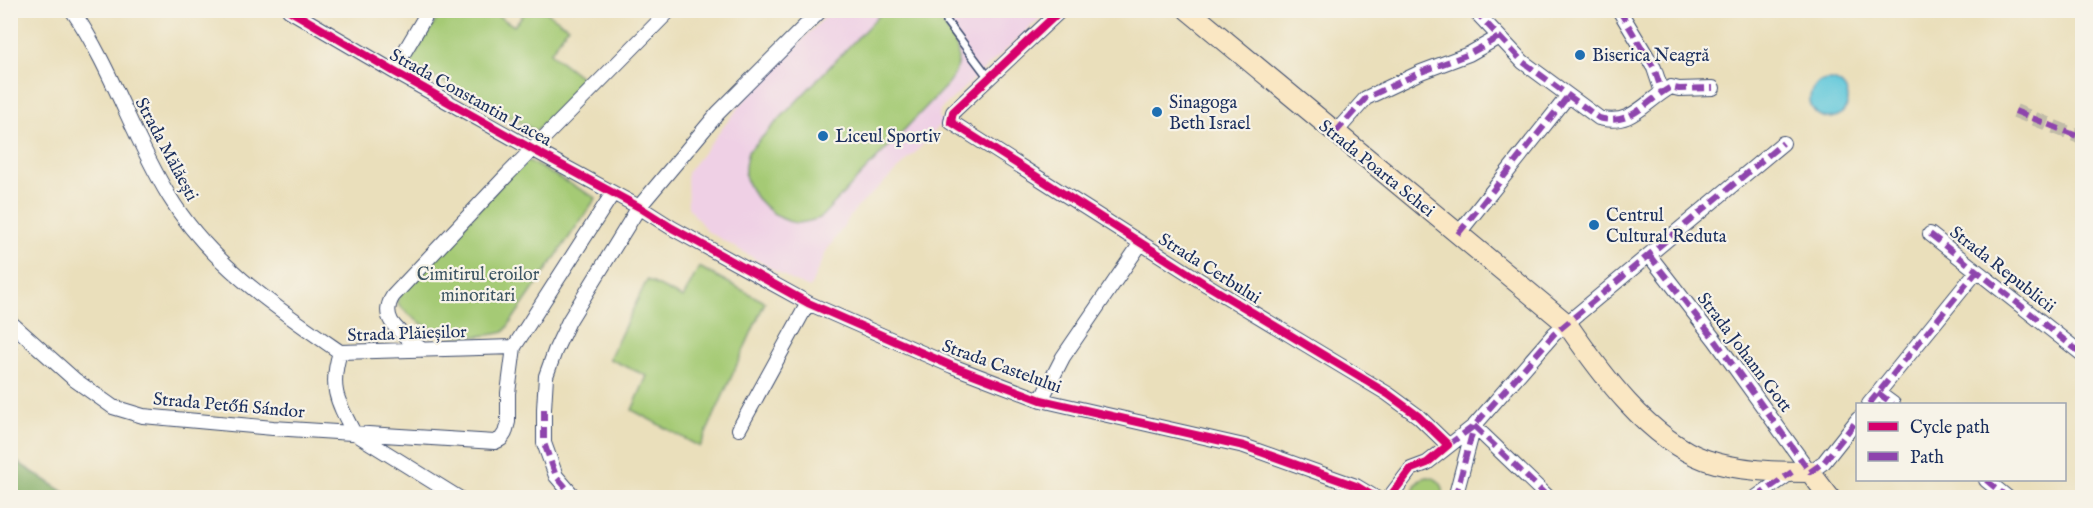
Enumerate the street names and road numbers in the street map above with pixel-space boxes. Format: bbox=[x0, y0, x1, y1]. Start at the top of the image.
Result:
street label: Strada Constantin Lacea bbox=[385, 44, 556, 153]
street label: Strada Mălăești bbox=[129, 94, 203, 206]
street label: Strada Poarta Schei bbox=[1313, 115, 1439, 223]
street label: Strada Republicii bbox=[1944, 222, 2060, 319]
street label: Strada Cerbului bbox=[1154, 229, 1265, 310]
street label: Strada Johann Gott bbox=[1691, 288, 1796, 417]
street label: Strada Plăieșilor bbox=[347, 321, 468, 348]
street label: Strada Castelului bbox=[939, 335, 1065, 400]
street label: Strada Petőfi Sándor bbox=[152, 388, 306, 425]

